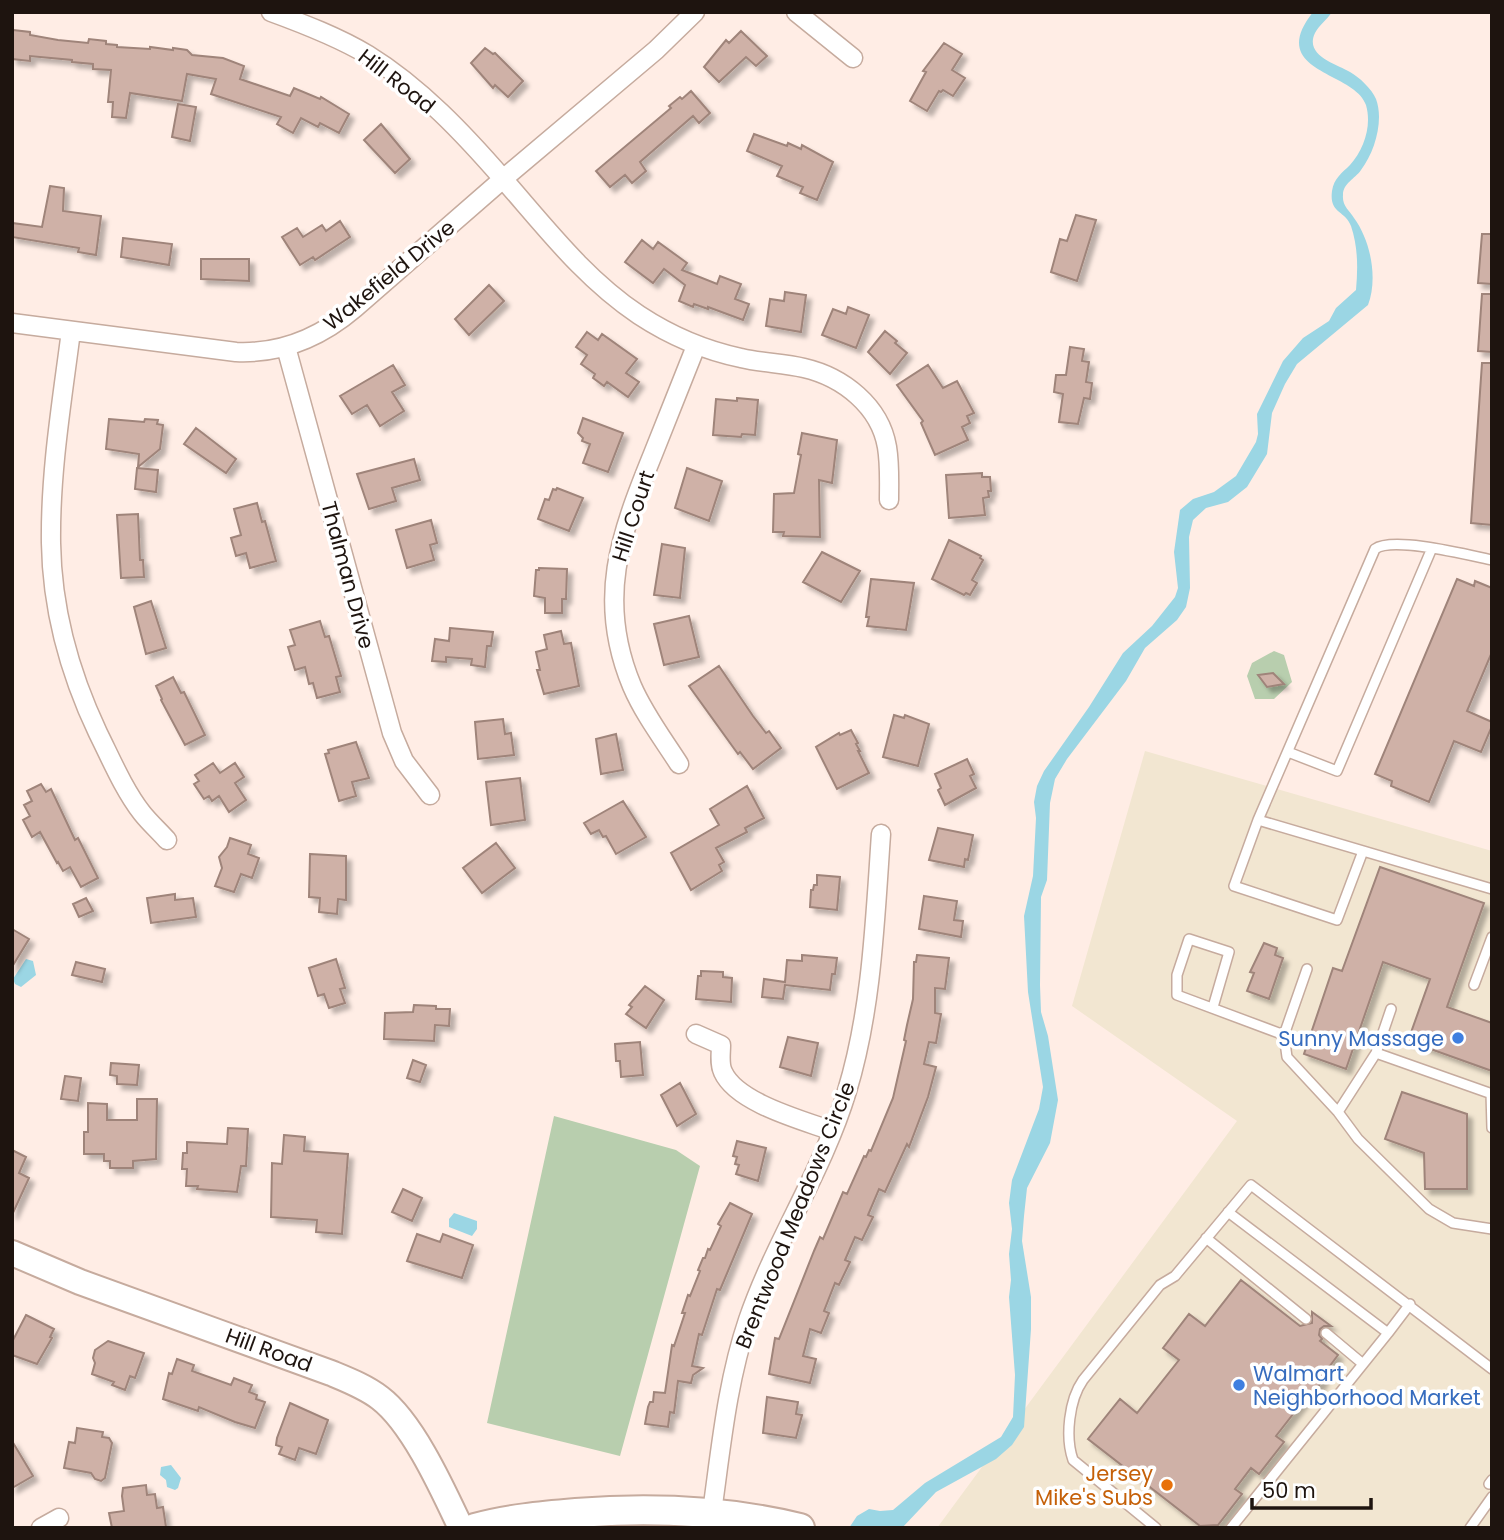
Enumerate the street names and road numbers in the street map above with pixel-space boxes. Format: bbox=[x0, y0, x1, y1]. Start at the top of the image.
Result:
street label: Hill Road bbox=[353, 42, 441, 120]
street label: Wakefield Drive bbox=[317, 213, 461, 337]
street label: Hill Court bbox=[605, 467, 661, 565]
street label: Thalman Drive bbox=[314, 498, 382, 652]
street label: Brentwood Meadows Circle bbox=[728, 1077, 862, 1353]
street label: Hill Road bbox=[222, 1321, 316, 1379]

